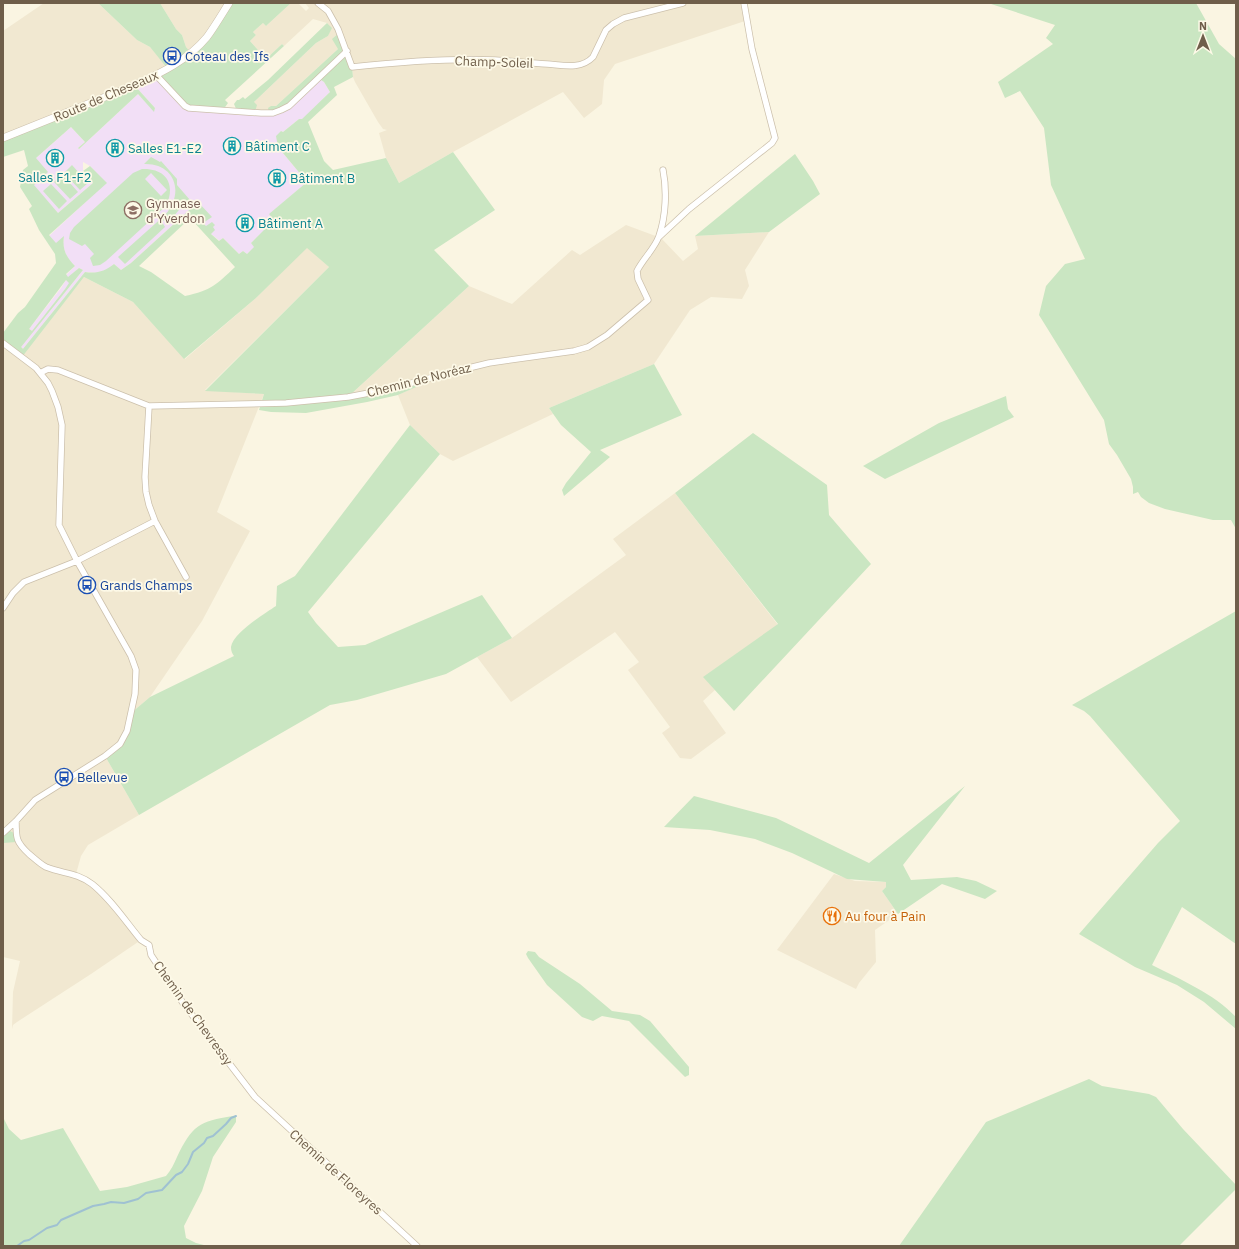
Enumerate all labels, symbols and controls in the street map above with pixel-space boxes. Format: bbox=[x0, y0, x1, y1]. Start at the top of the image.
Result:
north arrow bbox=[1183, 16, 1223, 56]
text: N bbox=[1199, 19, 1207, 33]
bus stop icon: Coteau des Ifs bbox=[162, 46, 182, 66]
place label: Coteau des Ifs bbox=[185, 48, 269, 65]
street label: Champ-Soleil bbox=[454, 52, 534, 72]
street label: Route de Cheseaux bbox=[51, 66, 161, 126]
building icon: Bâtiment C bbox=[222, 136, 242, 156]
building icon: Salles E1-E2 bbox=[105, 138, 125, 158]
place label: Bâtiment C bbox=[245, 138, 310, 155]
place label: Salles E1-E2 bbox=[128, 140, 202, 157]
building icon: Salles F1-F2 bbox=[45, 148, 65, 168]
building icon: Bâtiment B bbox=[267, 168, 287, 188]
place label: Salles F1-F2 bbox=[18, 169, 92, 186]
place label: Bâtiment B bbox=[290, 170, 355, 187]
place label: Gymnase d'Yverdon bbox=[146, 195, 205, 227]
school or university icon: Gymnase d'Yverdon bbox=[123, 200, 143, 220]
building icon: Bâtiment A bbox=[235, 213, 255, 233]
place label: Bâtiment A bbox=[258, 215, 324, 232]
street label: Chemin de Noréaz bbox=[365, 359, 473, 401]
bus stop icon: Grands Champs bbox=[77, 575, 97, 595]
place label: Grands Champs bbox=[100, 577, 193, 594]
bus stop icon: Bellevue bbox=[54, 767, 74, 787]
place label: Bellevue bbox=[77, 769, 128, 786]
restaurant icon: Au four à Pain bbox=[822, 906, 842, 926]
place label: Au four à Pain bbox=[845, 908, 926, 925]
street label: Chemin de Chevressy bbox=[149, 957, 237, 1069]
street label: Chemin de Floreyres bbox=[286, 1126, 386, 1218]

